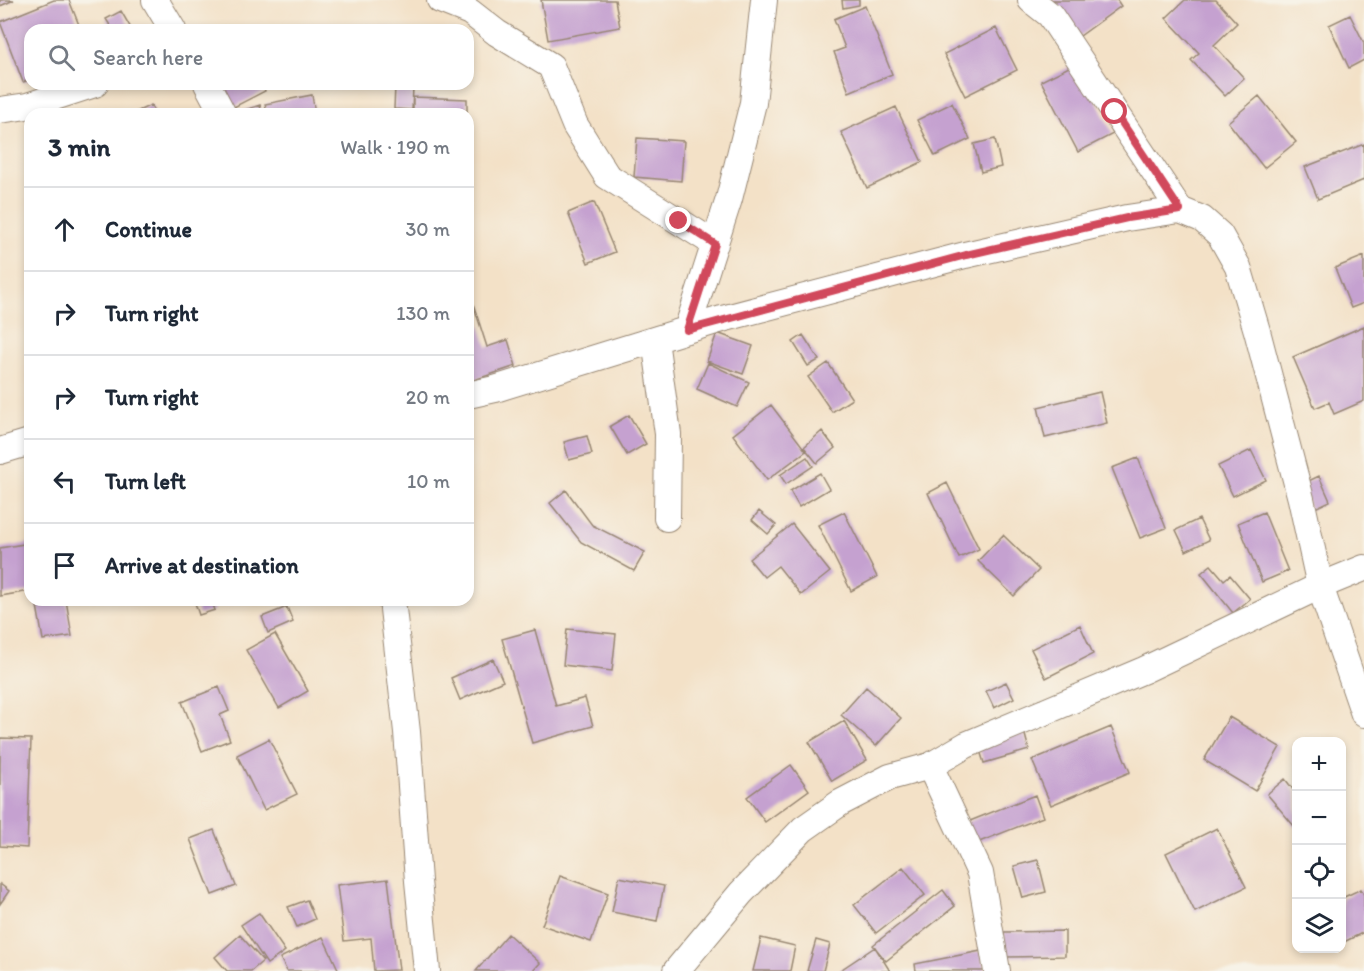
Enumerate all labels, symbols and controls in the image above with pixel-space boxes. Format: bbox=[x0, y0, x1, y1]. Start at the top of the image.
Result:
search box bbox=[24, 24, 474, 90]
icon: search bbox=[45, 41, 78, 74]
text: Search here bbox=[93, 44, 203, 71]
route start bbox=[1101, 98, 1127, 124]
text: 3 min bbox=[48, 131, 110, 163]
text: Walk · 190 m bbox=[340, 135, 450, 159]
route end bbox=[665, 207, 691, 233]
icon: ahead bbox=[48, 213, 81, 246]
text: Continue bbox=[105, 216, 192, 243]
text: 30 m bbox=[405, 217, 450, 241]
icon: right bbox=[48, 297, 81, 330]
text: Turn right bbox=[105, 300, 199, 327]
text: 130 m bbox=[396, 301, 450, 325]
icon: right bbox=[48, 381, 81, 414]
text: Turn right bbox=[105, 384, 199, 411]
text: 20 m bbox=[406, 385, 450, 409]
icon: left bbox=[48, 465, 81, 498]
text: Turn left bbox=[105, 468, 186, 495]
text: 10 m bbox=[407, 469, 450, 493]
icon: arrive bbox=[48, 549, 81, 582]
text: Arrive at destination bbox=[105, 552, 299, 579]
map controls bbox=[1292, 737, 1346, 953]
button: + bbox=[1292, 737, 1346, 791]
button: − bbox=[1292, 791, 1346, 845]
button: locate bbox=[1292, 845, 1346, 899]
button: layers bbox=[1292, 899, 1346, 953]

